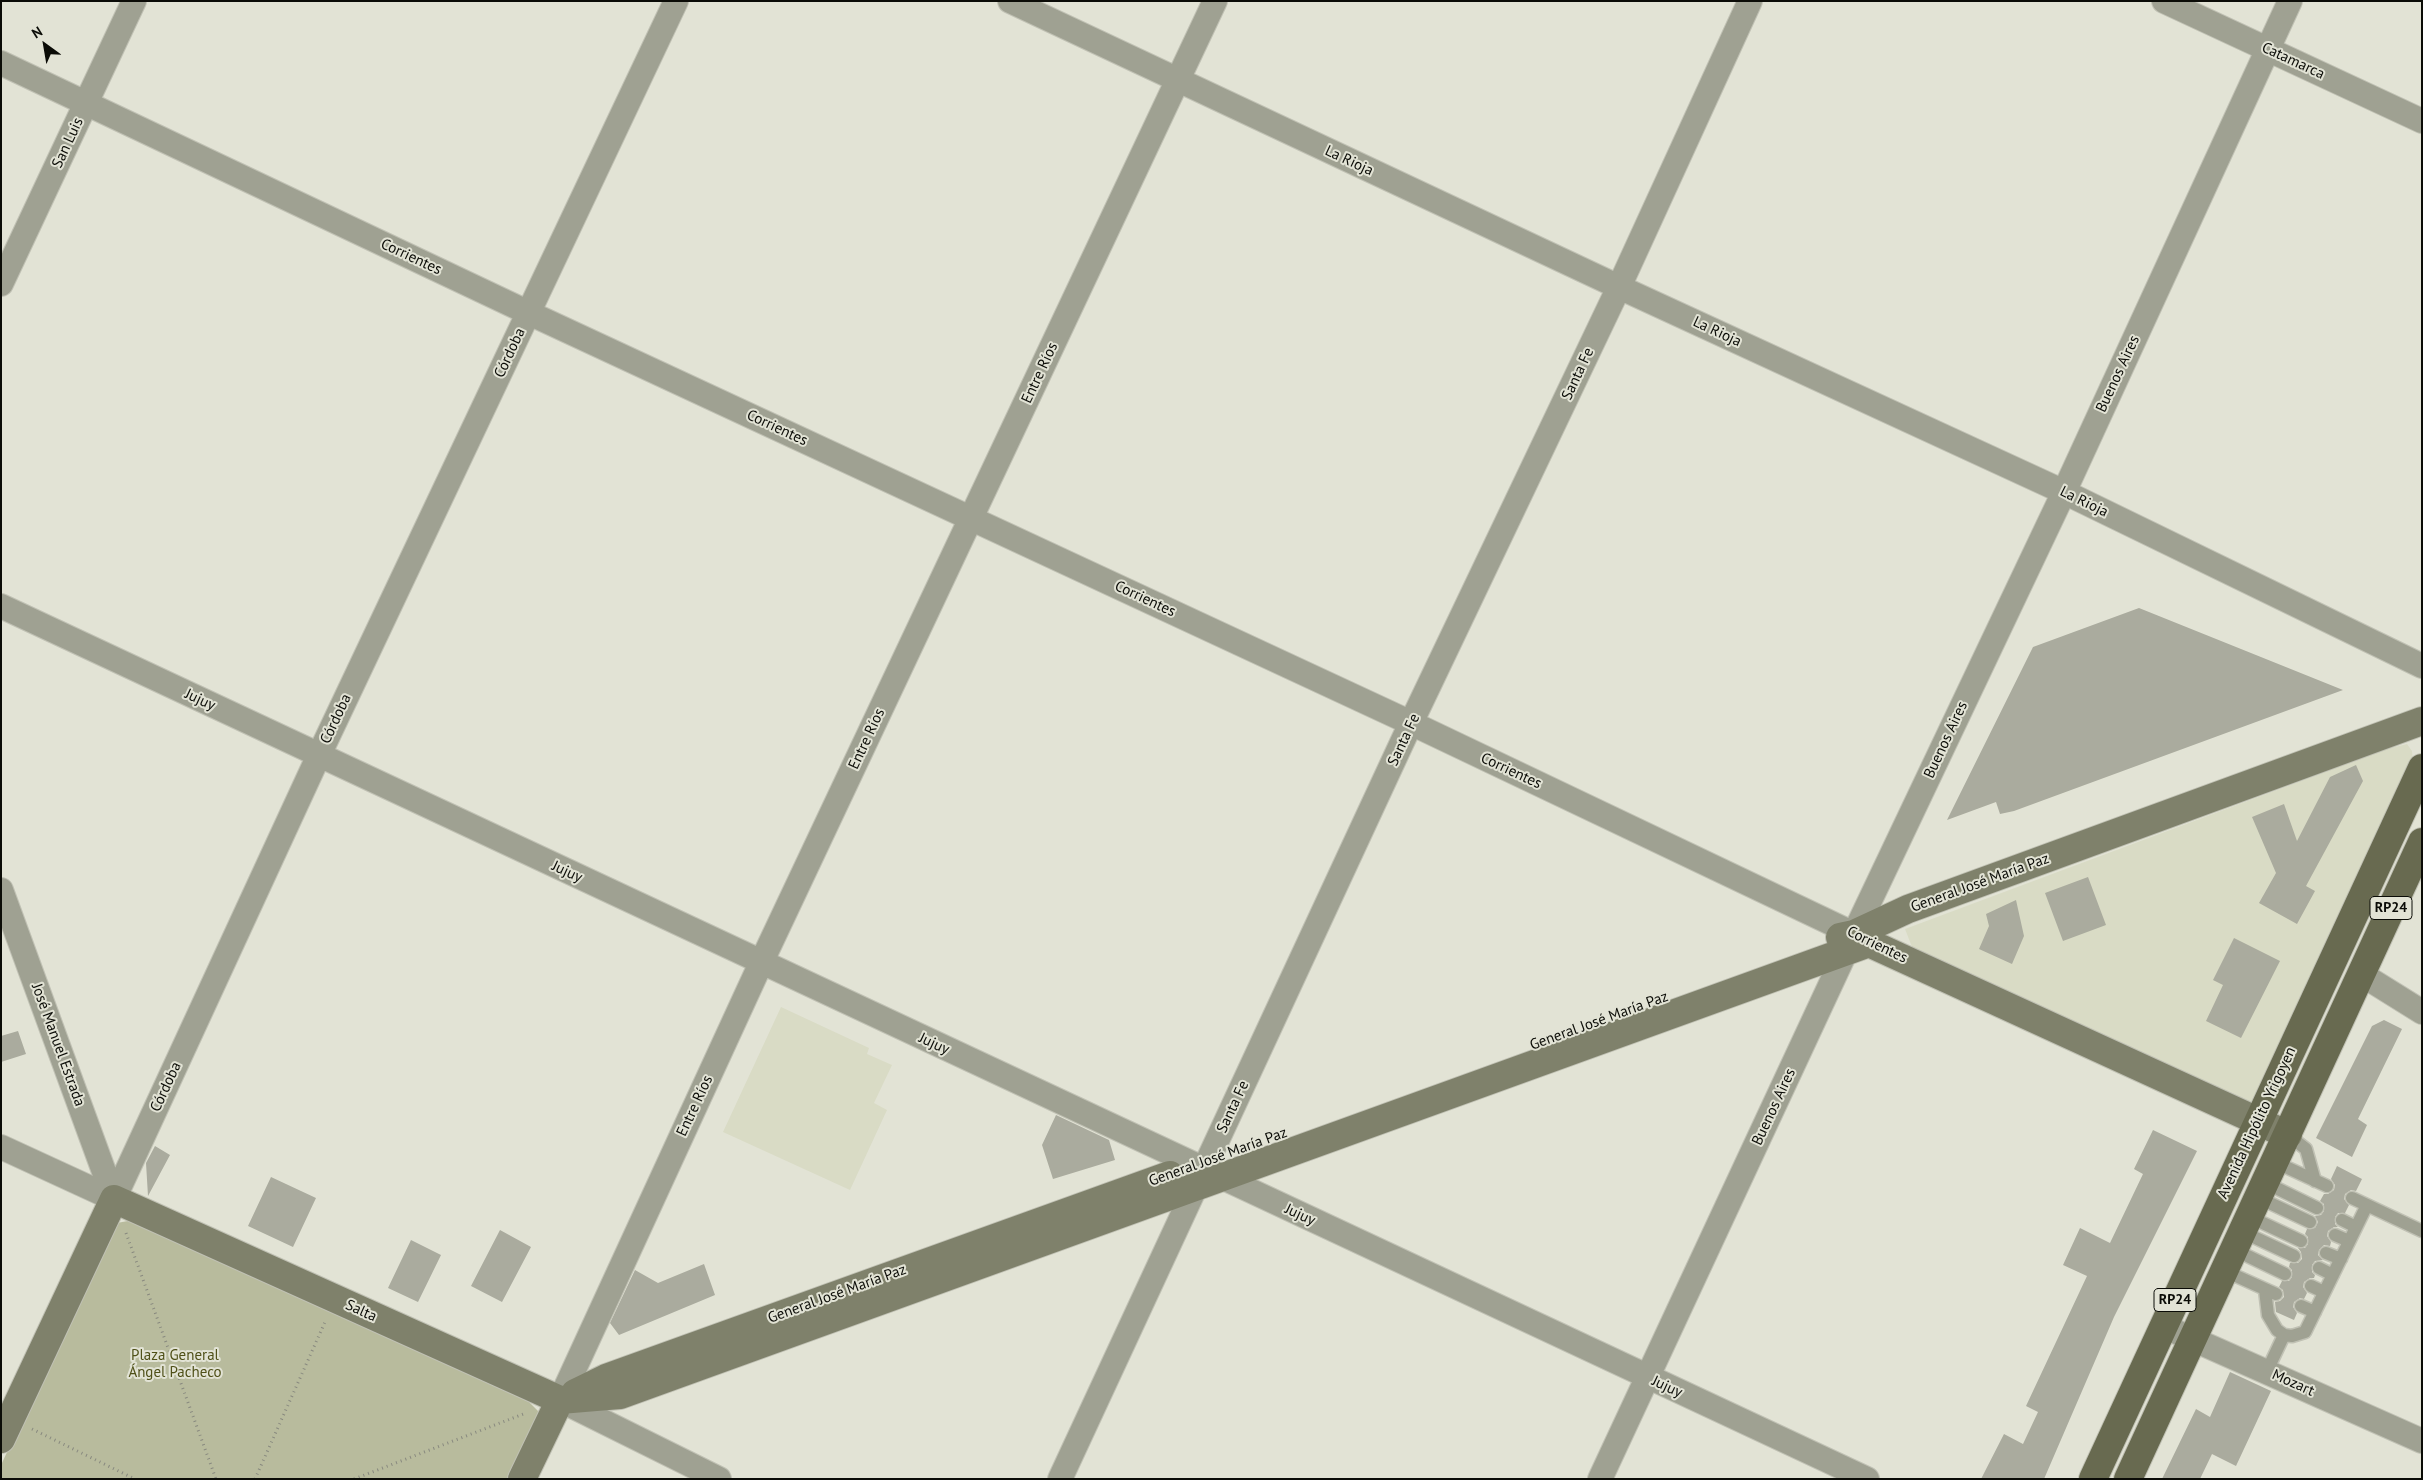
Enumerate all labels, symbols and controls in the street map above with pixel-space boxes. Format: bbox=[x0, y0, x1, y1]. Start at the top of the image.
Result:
north arrow bbox=[20, 20, 70, 70]
text: N bbox=[28, 22, 46, 42]
street label: Catamarca bbox=[2259, 39, 2327, 83]
street label: San Luis bbox=[49, 115, 87, 171]
street label: La Rioja bbox=[1322, 142, 1376, 180]
street label: Corrientes bbox=[378, 235, 444, 279]
street label: La Rioja bbox=[1690, 313, 1744, 351]
street label: Córdoba bbox=[491, 325, 529, 381]
street label: Buenos Aires bbox=[2092, 333, 2144, 415]
street label: Entre Ríos bbox=[1018, 340, 1062, 406]
street label: Santa Fe bbox=[1558, 345, 1598, 403]
street label: Corrientes bbox=[744, 406, 810, 450]
street label: La Rioja bbox=[2057, 483, 2111, 521]
street label: Corrientes bbox=[1112, 577, 1178, 621]
street label: Jujuy bbox=[182, 685, 218, 715]
street label: Córdoba bbox=[317, 691, 355, 747]
street label: Buenos Aires bbox=[1920, 699, 1972, 781]
street label: Entre Ríos bbox=[845, 706, 889, 772]
street label: Santa Fe bbox=[1384, 711, 1424, 769]
street label: Corrientes bbox=[1478, 749, 1544, 793]
street label: General José María Paz bbox=[1908, 850, 2052, 916]
street label: Jujuy bbox=[549, 857, 585, 887]
road number: RP24 bbox=[2370, 896, 2412, 920]
street label: Corrientes bbox=[1844, 923, 1910, 967]
street label: José Manuel Estrada bbox=[27, 981, 89, 1109]
street label: General José María Paz bbox=[1527, 988, 1671, 1054]
street label: Jujuy bbox=[916, 1029, 952, 1059]
street label: Avenida Hipólito Yrigoyen bbox=[2214, 1044, 2300, 1202]
street label: Córdoba bbox=[147, 1059, 185, 1115]
street label: Buenos Aires bbox=[1748, 1066, 1800, 1148]
street label: Entre Ríos bbox=[673, 1073, 717, 1139]
street label: Santa Fe bbox=[1213, 1078, 1253, 1136]
street label: General José María Paz bbox=[1146, 1124, 1290, 1190]
street label: Jujuy bbox=[1282, 1200, 1318, 1230]
street label: General José María Paz bbox=[765, 1261, 909, 1327]
road number: RP24 bbox=[2154, 1288, 2196, 1312]
street label: Salta bbox=[343, 1296, 379, 1326]
park label: Plaza General Ángel Pacheco bbox=[128, 1347, 222, 1382]
street label: Mozart bbox=[2269, 1366, 2317, 1400]
street label: Jujuy bbox=[1649, 1372, 1685, 1402]

